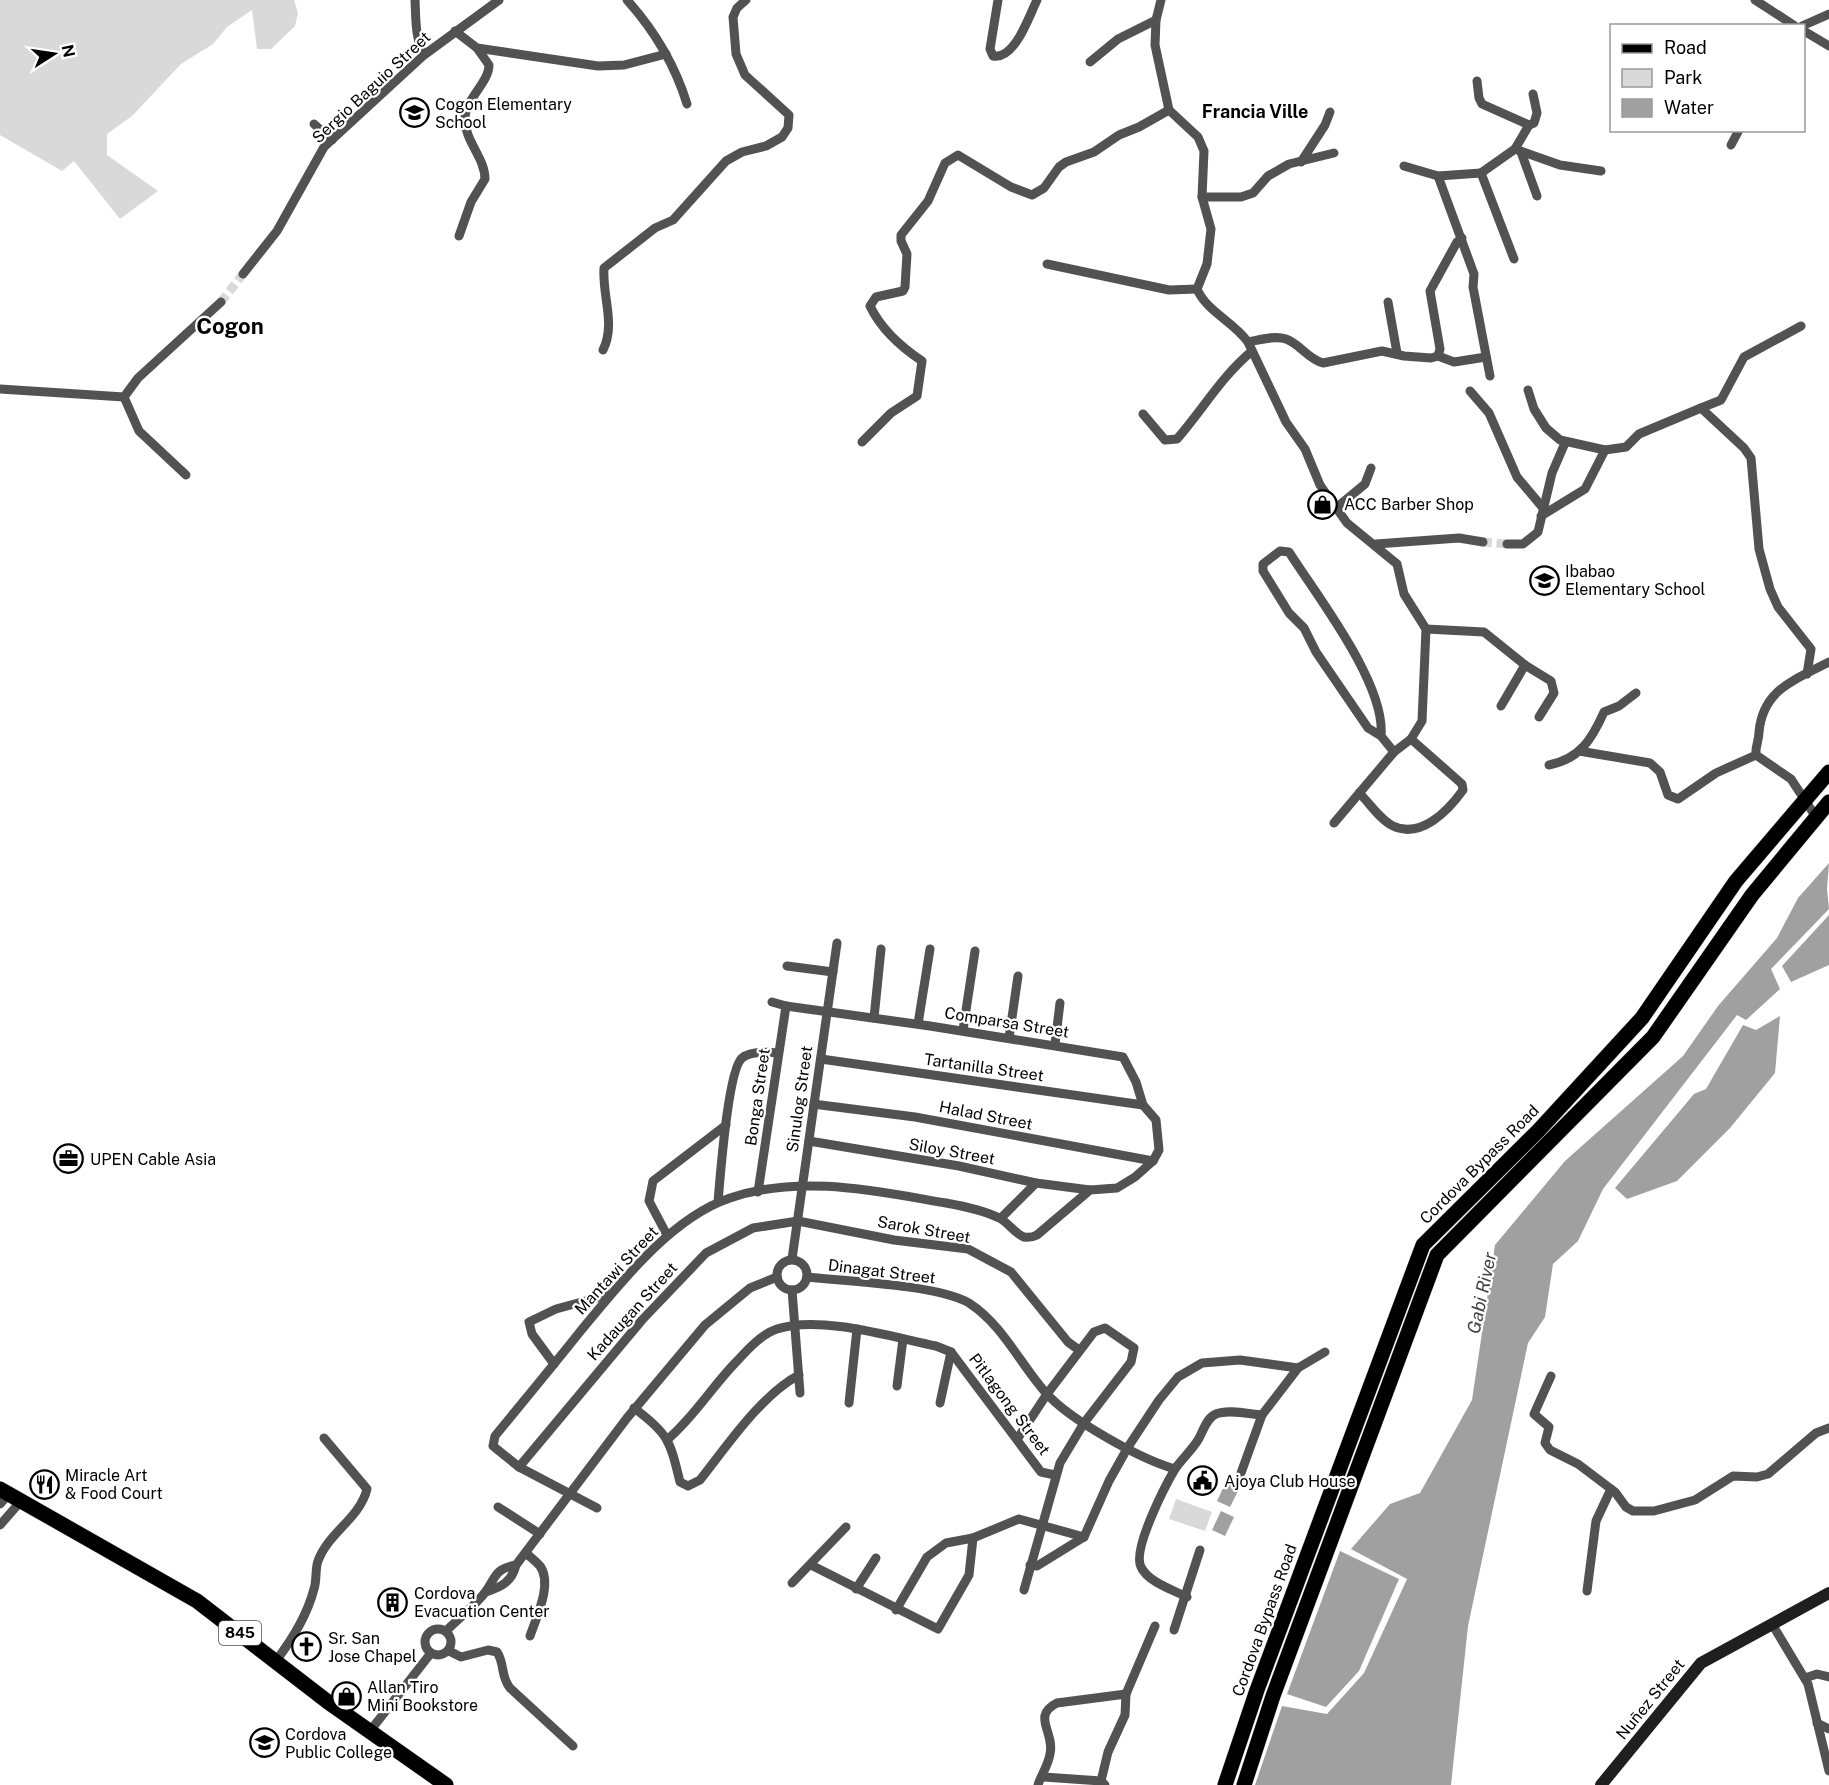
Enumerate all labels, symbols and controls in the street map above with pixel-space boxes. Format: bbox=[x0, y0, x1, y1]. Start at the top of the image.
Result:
north arrow bbox=[24, 24, 84, 84]
legend bbox=[1610, 24, 1805, 132]
street label: Sergio Baguio Street bbox=[308, 28, 434, 147]
text: Road bbox=[1664, 37, 1707, 58]
text: N bbox=[58, 43, 79, 59]
text: Park bbox=[1664, 67, 1702, 88]
place label: Cogon Elementary School bbox=[435, 95, 572, 132]
school or university icon: Cogon Elementary School bbox=[398, 97, 430, 129]
text: Water bbox=[1664, 97, 1714, 118]
district label: Francia Ville bbox=[1202, 101, 1308, 122]
district label: Cogon bbox=[196, 313, 264, 339]
shop icon: ACC Barber Shop bbox=[1307, 488, 1339, 520]
place label: ACC Barber Shop bbox=[1344, 495, 1474, 514]
place label: Ibabao Elementary School bbox=[1565, 562, 1706, 599]
school or university icon: Ibabao Elementary School bbox=[1528, 564, 1560, 596]
street label: Comparsa Street bbox=[943, 1003, 1071, 1042]
street label: Sinulog Street bbox=[783, 1045, 816, 1154]
street label: Bonga Street bbox=[741, 1047, 774, 1147]
street label: Tartanilla Street bbox=[923, 1050, 1045, 1085]
street label: Halad Street bbox=[938, 1097, 1034, 1134]
street label: Cordova Bypass Road bbox=[1416, 1101, 1543, 1228]
street label: Siloy Street bbox=[907, 1135, 997, 1168]
office icon: UPEN Cable Asia bbox=[53, 1143, 85, 1175]
place label: UPEN Cable Asia bbox=[90, 1150, 216, 1169]
street label: Sarok Street bbox=[876, 1212, 972, 1247]
street label: Mantawi Street bbox=[571, 1222, 662, 1318]
water label: Gabi River bbox=[1463, 1250, 1500, 1335]
street label: Dinagat Street bbox=[827, 1255, 937, 1288]
street label: Kadaugan Street bbox=[583, 1258, 681, 1364]
street label: Pitlagong Street bbox=[965, 1350, 1054, 1459]
public building icon: Ajoya Club House bbox=[1187, 1465, 1219, 1497]
place label: Miracle Art & Food Court bbox=[65, 1466, 163, 1503]
restaurant icon: Miracle Art & Food Court bbox=[28, 1468, 60, 1500]
place label: Ajoya Club House bbox=[1224, 1472, 1356, 1491]
street label: Cordova Bypass Road bbox=[1228, 1541, 1301, 1699]
place label: Cordova Evacuation Center bbox=[414, 1584, 550, 1621]
building icon: Cordova Evacuation Center bbox=[377, 1586, 409, 1618]
road number: 845 bbox=[219, 1621, 261, 1645]
place label: Sr. San Jose Chapel bbox=[328, 1629, 417, 1666]
church icon: Sr. San Jose Chapel bbox=[291, 1631, 323, 1663]
street label: Nuñez Street bbox=[1612, 1655, 1689, 1743]
place label: Allan Tiro Mini Bookstore bbox=[367, 1678, 478, 1715]
shop icon: Allan Tiro Mini Bookstore bbox=[330, 1680, 362, 1712]
place label: Cordova Public College bbox=[285, 1725, 392, 1762]
school or university icon: Cordova Public College bbox=[248, 1727, 280, 1759]

